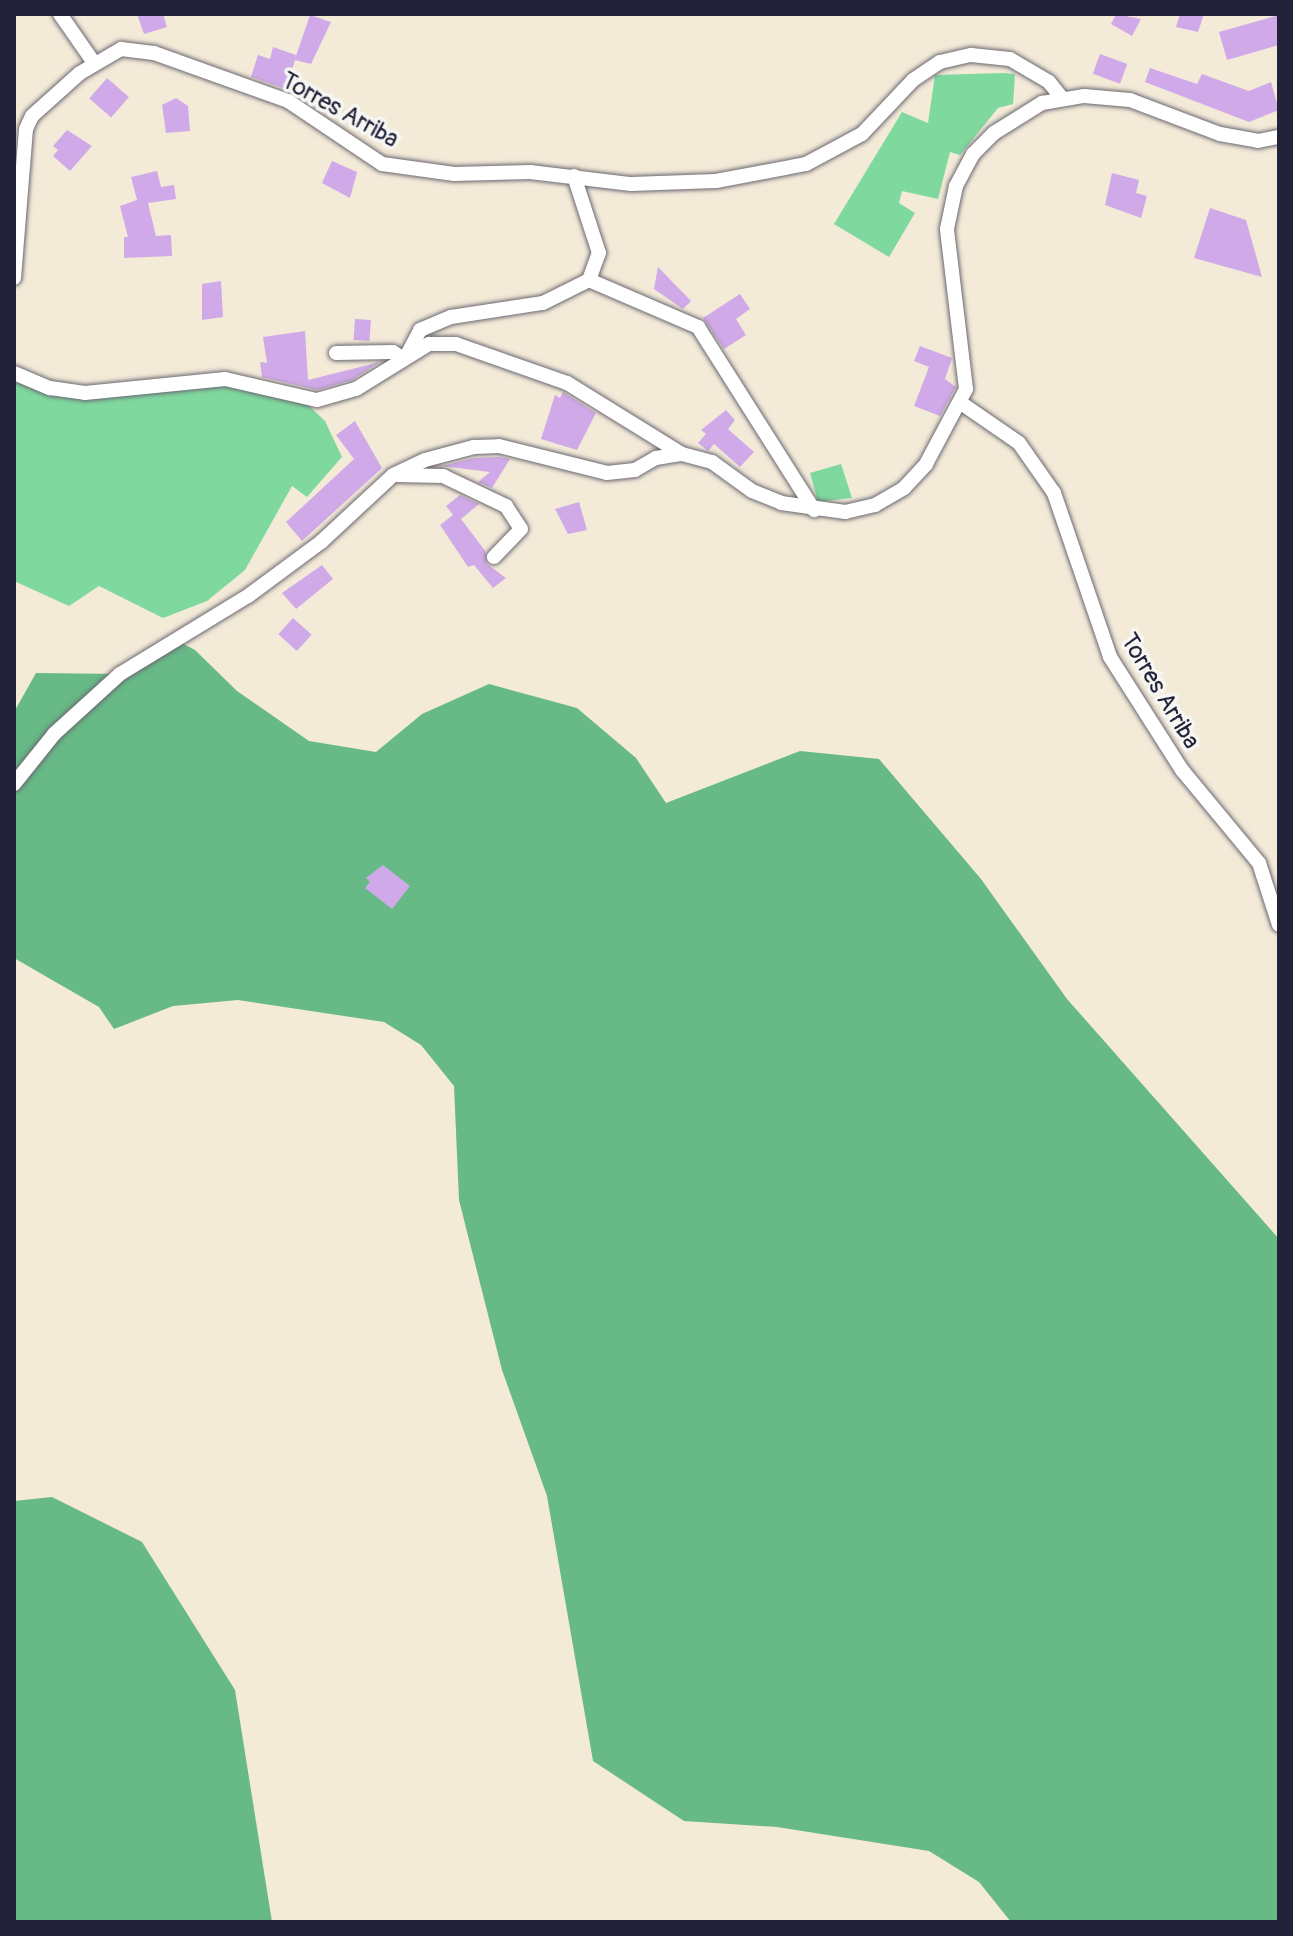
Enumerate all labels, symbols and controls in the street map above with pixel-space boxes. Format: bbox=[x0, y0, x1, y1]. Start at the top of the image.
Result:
street label: Torres Arriba bbox=[276, 66, 404, 154]
street label: Torres Arriba bbox=[1114, 628, 1206, 754]

